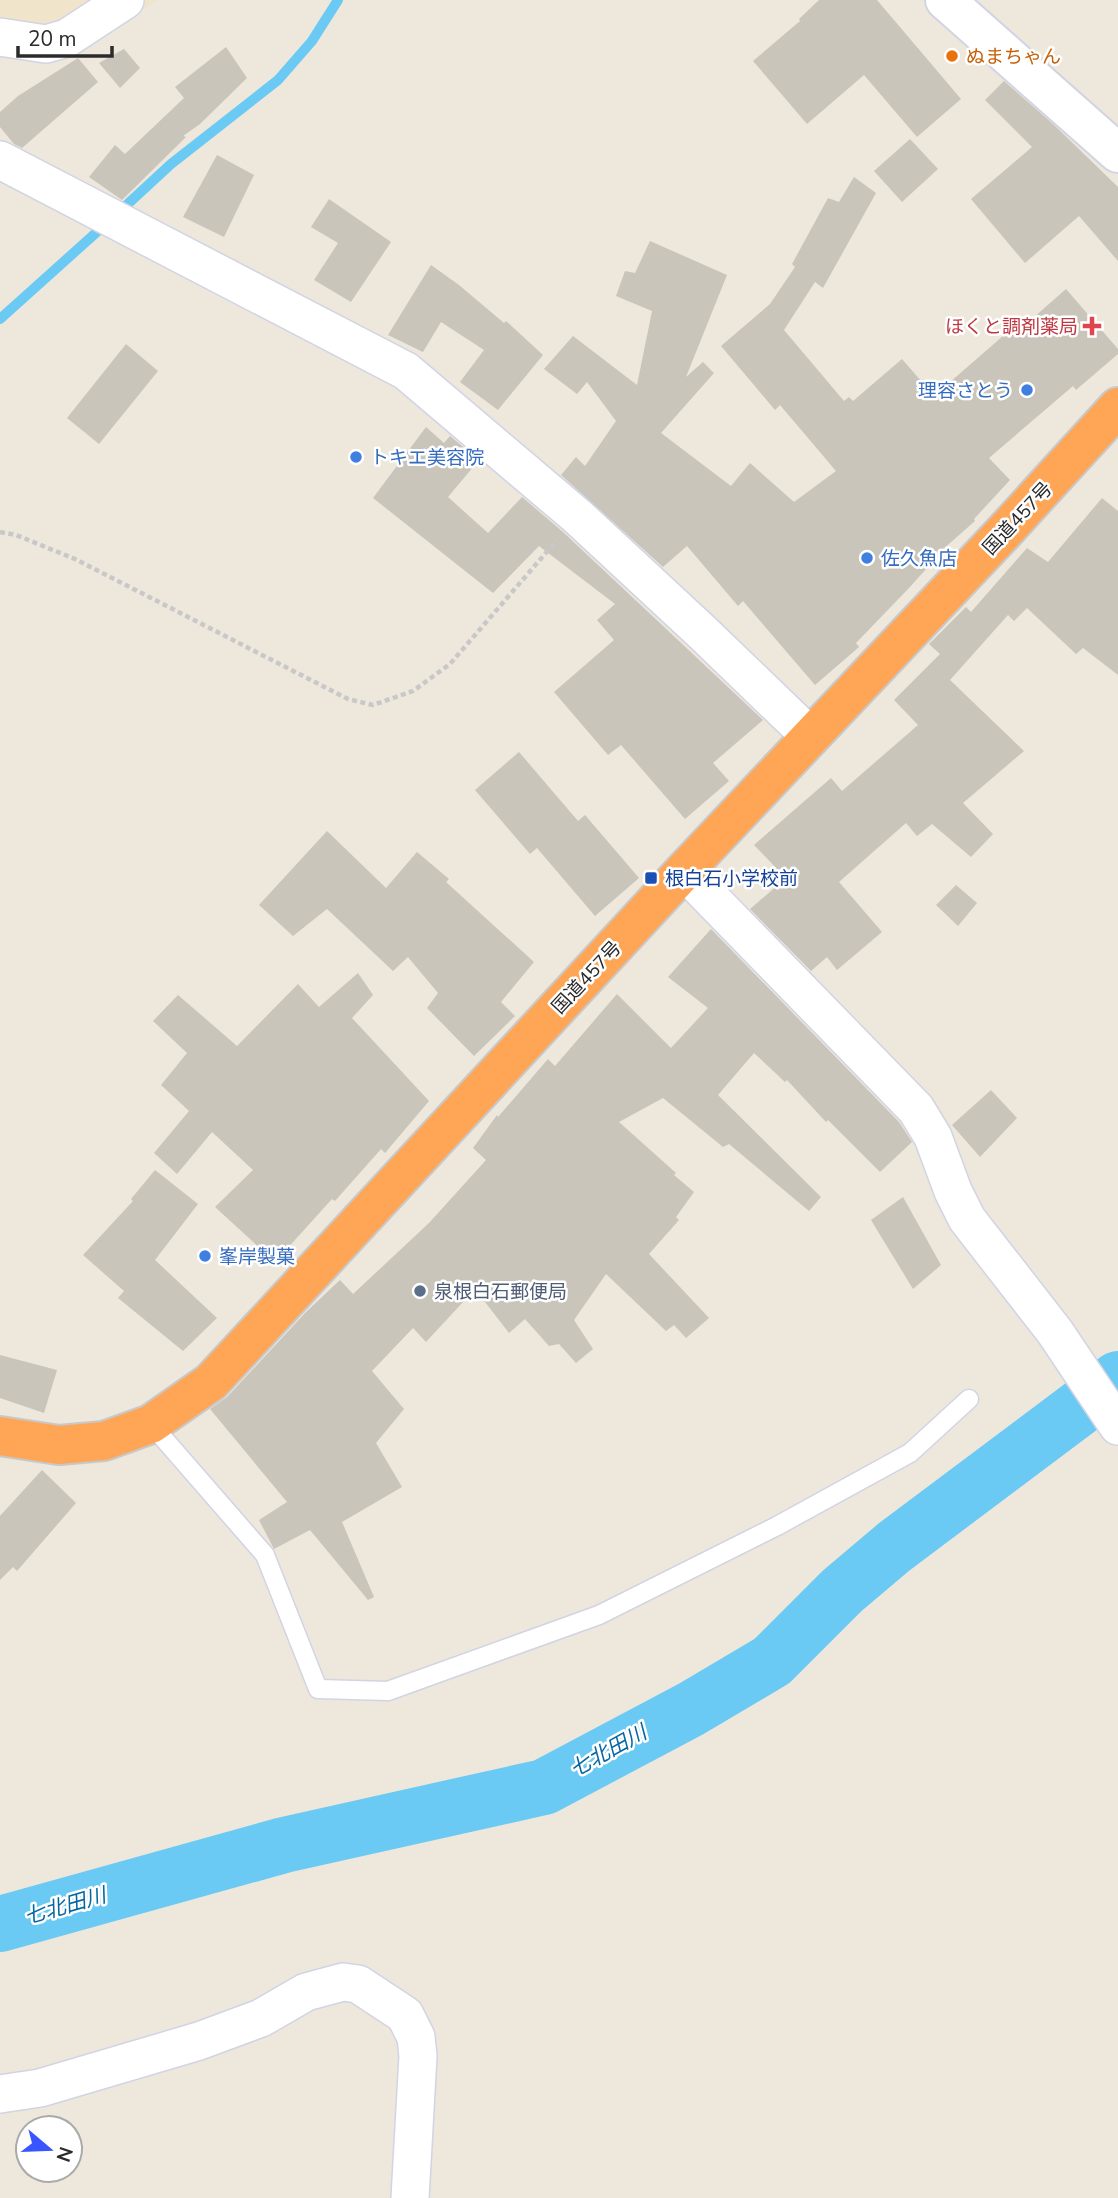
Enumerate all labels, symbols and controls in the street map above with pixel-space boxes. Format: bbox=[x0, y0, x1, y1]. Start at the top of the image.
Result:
scale bar bbox=[18, 14, 112, 58]
text: 20 m bbox=[28, 25, 77, 53]
place label: ぬまちゃん bbox=[966, 44, 1061, 70]
marker: ぬまちゃん bbox=[944, 48, 960, 64]
place label: ほくと調剤薬局 bbox=[945, 314, 1078, 340]
marker: ほくと調剤薬局 bbox=[1084, 318, 1100, 334]
place label: 理容さとう bbox=[918, 378, 1013, 404]
marker: 理容さとう bbox=[1019, 382, 1035, 398]
place label: トキエ美容院 bbox=[370, 445, 484, 471]
marker: トキエ美容院 bbox=[348, 449, 364, 465]
street label: 国道457号 bbox=[977, 476, 1058, 561]
place label: 佐久魚店 bbox=[881, 546, 957, 572]
marker: 佐久魚店 bbox=[859, 550, 875, 566]
place label: 根白石小学校前 bbox=[665, 866, 798, 892]
marker: 根白石小学校前 bbox=[643, 870, 659, 886]
street label: 国道457号 bbox=[546, 935, 627, 1020]
place label: 峯岸製菓 bbox=[219, 1244, 295, 1270]
marker: 峯岸製菓 bbox=[197, 1248, 213, 1264]
place label: 泉根白石郵便局 bbox=[434, 1279, 567, 1305]
marker: 泉根白石郵便局 bbox=[412, 1283, 428, 1299]
water label: 七北田川 bbox=[564, 1717, 653, 1784]
water label: 七北田川 bbox=[21, 1880, 111, 1931]
north arrow bbox=[14, 2114, 84, 2184]
text: N bbox=[50, 2143, 79, 2165]

